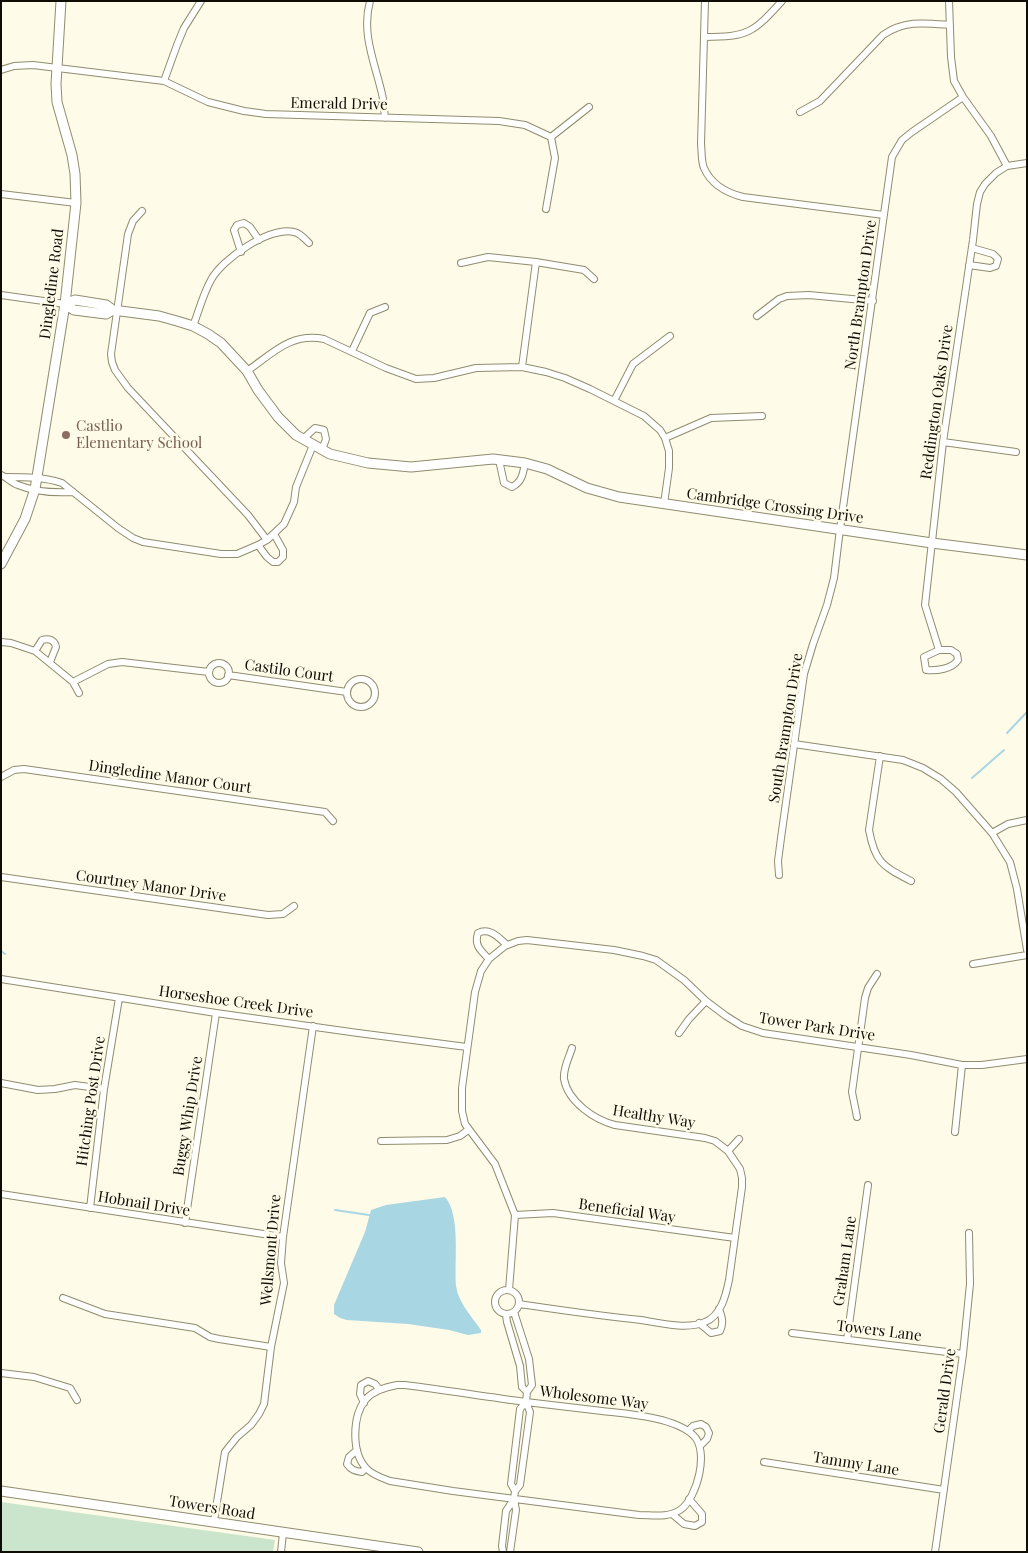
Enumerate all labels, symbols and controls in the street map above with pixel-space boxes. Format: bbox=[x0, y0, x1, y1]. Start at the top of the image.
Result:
street label: Emerald Drive bbox=[290, 94, 388, 114]
street label: North Brampton Drive bbox=[842, 219, 880, 371]
street label: Dingledine Road bbox=[36, 228, 68, 340]
street label: Reddington Oaks Drive bbox=[917, 323, 957, 481]
place label: Castlio Elementary School bbox=[76, 417, 202, 452]
marker: Castlio Elementary School bbox=[60, 429, 72, 441]
street label: Cambridge Crossing Drive bbox=[685, 485, 865, 527]
street label: South Brampton Drive bbox=[765, 652, 807, 804]
street label: Castilo Court bbox=[243, 656, 335, 686]
street label: Dingledine Manor Court bbox=[87, 757, 253, 797]
street label: Courtney Manor Drive bbox=[75, 867, 227, 905]
street label: Horseshoe Creek Drive bbox=[158, 982, 314, 1022]
street label: Tower Park Drive bbox=[758, 1009, 876, 1045]
street label: Hitching Post Drive bbox=[73, 1035, 109, 1167]
street label: Buggy Whip Drive bbox=[170, 1055, 206, 1177]
street label: Healthy Way bbox=[611, 1102, 697, 1132]
street label: Hobnail Drive bbox=[97, 1188, 191, 1220]
street label: Wellsmont Drive bbox=[257, 1194, 285, 1306]
street label: Beneficial Way bbox=[577, 1195, 677, 1227]
street label: Graham Lane bbox=[830, 1215, 860, 1307]
street label: Towers Lane bbox=[835, 1317, 923, 1345]
street label: Gerald Drive bbox=[930, 1347, 960, 1435]
street label: Wholesome Way bbox=[539, 1382, 649, 1414]
street label: Tammy Lane bbox=[812, 1448, 900, 1480]
street label: Towers Road bbox=[168, 1492, 256, 1524]

